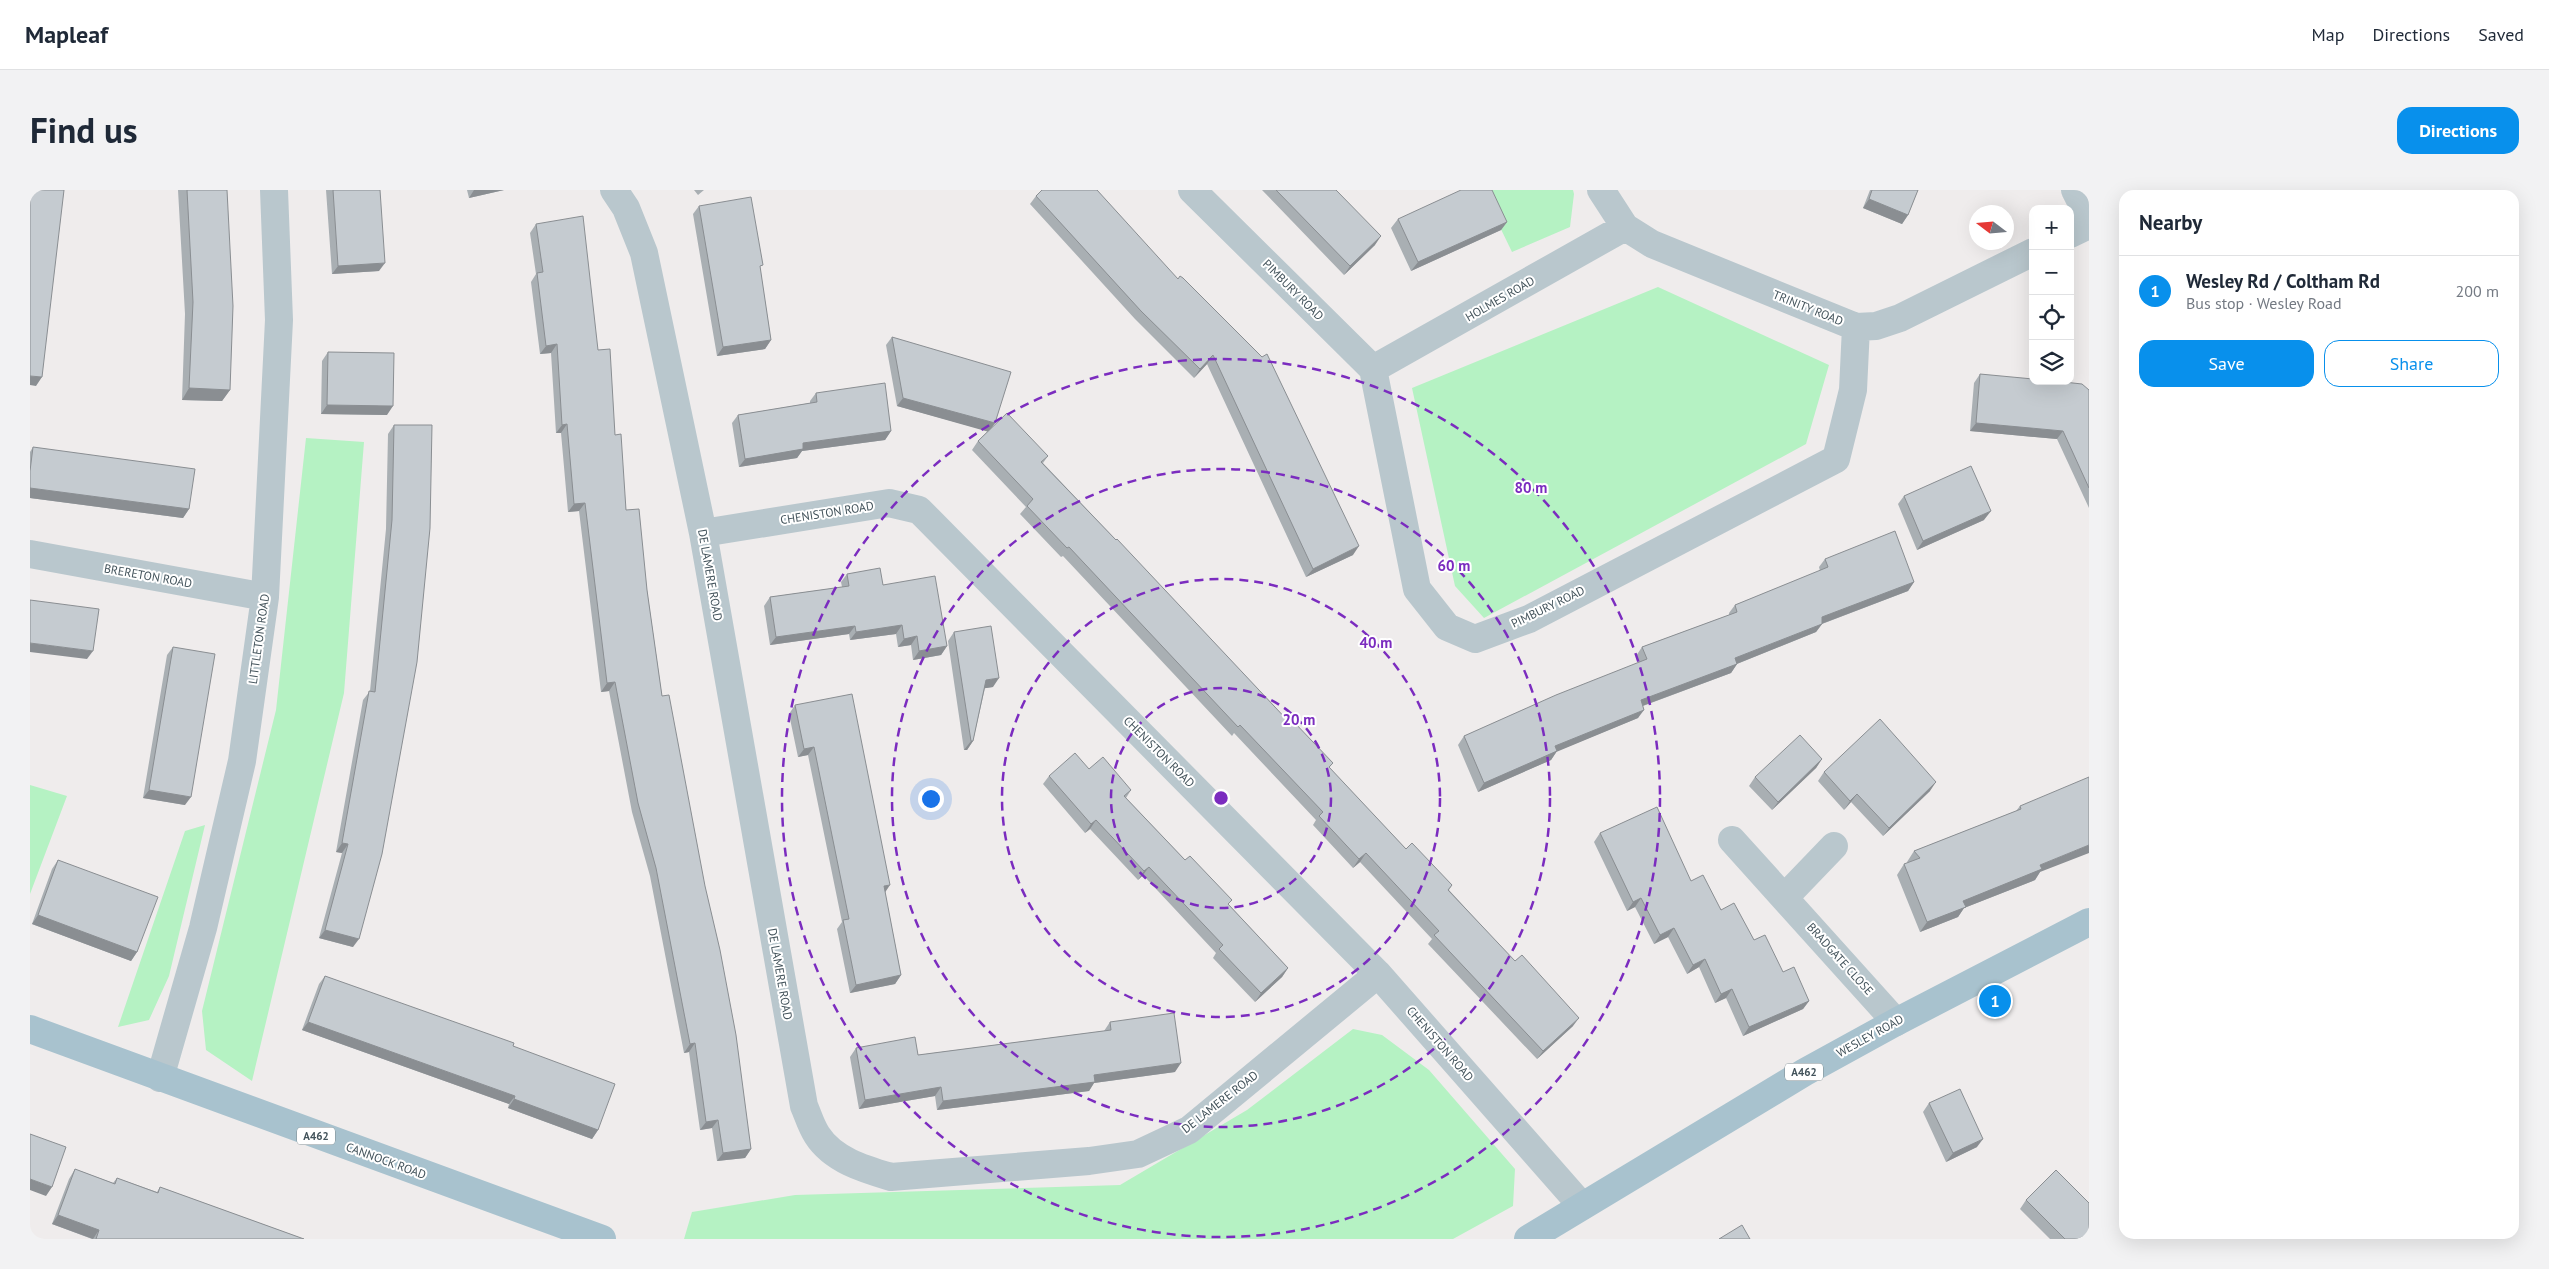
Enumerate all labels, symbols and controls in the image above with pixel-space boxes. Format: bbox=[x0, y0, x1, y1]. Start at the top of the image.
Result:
text: Mapleaf bbox=[25, 19, 108, 50]
text: Map bbox=[2312, 23, 2344, 46]
text: Directions bbox=[2372, 23, 2450, 46]
text: Saved bbox=[2478, 23, 2524, 46]
text: Find us bbox=[30, 107, 138, 153]
button: Directions bbox=[2397, 107, 2519, 154]
north arrow bbox=[1969, 205, 2014, 250]
map controls bbox=[2029, 205, 2074, 385]
button: + bbox=[2029, 205, 2074, 250]
text: Nearby bbox=[2139, 209, 2202, 236]
button: − bbox=[2029, 250, 2074, 295]
street label: PIMBURY ROAD bbox=[1260, 256, 1327, 323]
text: Wesley Rd / Coltham Rd bbox=[2186, 269, 2380, 293]
street label: HOLMES ROAD bbox=[1462, 273, 1537, 324]
text: 1 bbox=[2150, 281, 2160, 301]
text: 200 m bbox=[2456, 281, 2499, 301]
street label: TRINITY ROAD bbox=[1771, 287, 1846, 328]
text: Bus stop · Wesley Road bbox=[2186, 293, 2342, 313]
button: locate bbox=[2029, 295, 2074, 340]
button: layers bbox=[2029, 340, 2074, 385]
button: Save bbox=[2139, 340, 2314, 387]
button: Share bbox=[2324, 340, 2499, 387]
text: 80 m bbox=[1515, 478, 1547, 497]
street label: CHENISTON ROAD bbox=[779, 498, 875, 527]
street label: DE LAMERE ROAD bbox=[695, 528, 726, 622]
text: 60 m bbox=[1438, 556, 1470, 575]
street label: BRERETON ROAD bbox=[103, 560, 193, 591]
street label: PIMBURY ROAD bbox=[1509, 582, 1587, 631]
street label: LITTLETON ROAD bbox=[245, 593, 272, 685]
text: 40 m bbox=[1360, 633, 1392, 652]
text: 20 m bbox=[1283, 710, 1315, 729]
street label: CHENISTON ROAD bbox=[1121, 713, 1198, 790]
your location bbox=[918, 786, 944, 812]
centre of rings bbox=[1212, 789, 1230, 807]
street label: BRADGATE CLOSE bbox=[1804, 920, 1877, 998]
street label: DE LAMERE ROAD bbox=[765, 927, 796, 1021]
pin: 1 bbox=[1979, 982, 2011, 1020]
street label: CHENISTON ROAD bbox=[1404, 1003, 1477, 1084]
street label: WESLEY ROAD bbox=[1834, 1011, 1906, 1060]
road number: A462 bbox=[1785, 1064, 1823, 1080]
street label: DE LAMERE ROAD bbox=[1178, 1067, 1261, 1136]
road number: A462 bbox=[297, 1128, 335, 1144]
street label: CANNOCK ROAD bbox=[344, 1139, 428, 1182]

